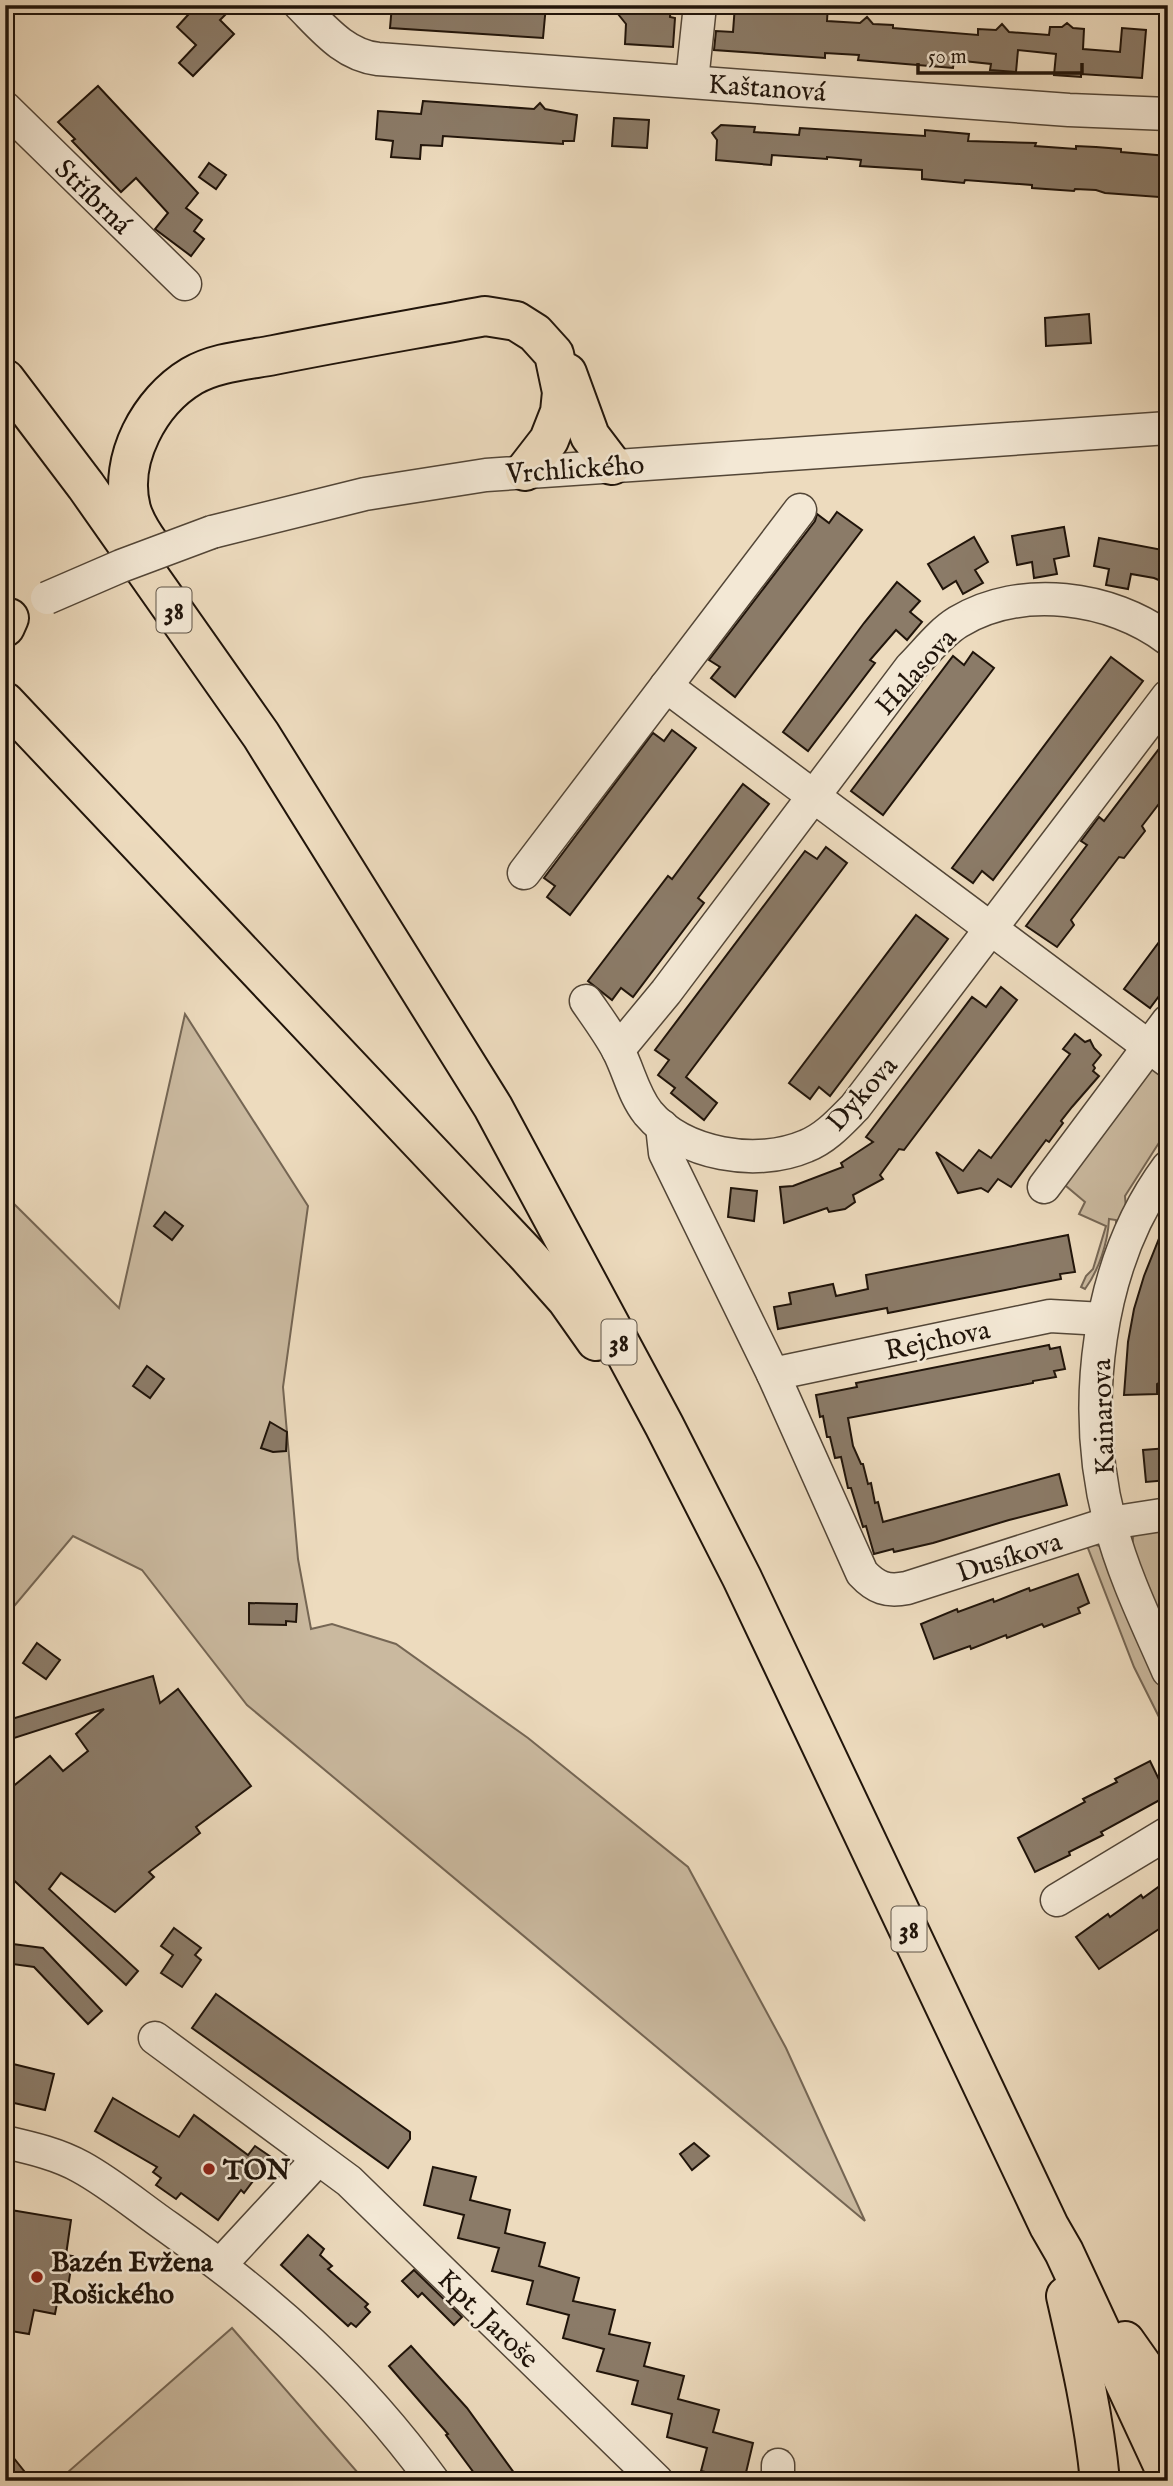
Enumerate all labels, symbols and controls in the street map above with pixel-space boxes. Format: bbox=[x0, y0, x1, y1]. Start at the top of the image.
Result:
scale bar bbox=[918, 32, 1082, 76]
text: 50 m bbox=[928, 44, 967, 71]
street label: Kaštanová bbox=[707, 68, 828, 111]
street label: Stříbrná bbox=[46, 153, 139, 244]
street label: Vrchlického bbox=[504, 448, 646, 493]
road number: 38 bbox=[156, 588, 192, 632]
street label: Halasova bbox=[869, 621, 966, 723]
street label: Dykova bbox=[820, 1049, 907, 1140]
street label: Rejchova bbox=[882, 1313, 994, 1370]
road number: 38 bbox=[602, 1320, 636, 1364]
street label: Kainarova bbox=[1085, 1357, 1124, 1476]
street label: Dusíkova bbox=[953, 1525, 1068, 1592]
road number: 38 bbox=[892, 1906, 926, 1952]
place label: TON bbox=[222, 2154, 290, 2189]
marker: TON bbox=[201, 2161, 217, 2177]
place label: Bazén Evžena Rošického bbox=[51, 2246, 214, 2313]
street label: Kpt. Jaroše bbox=[429, 2263, 546, 2377]
marker: Bazén Evžena Rošického bbox=[29, 2269, 45, 2285]

